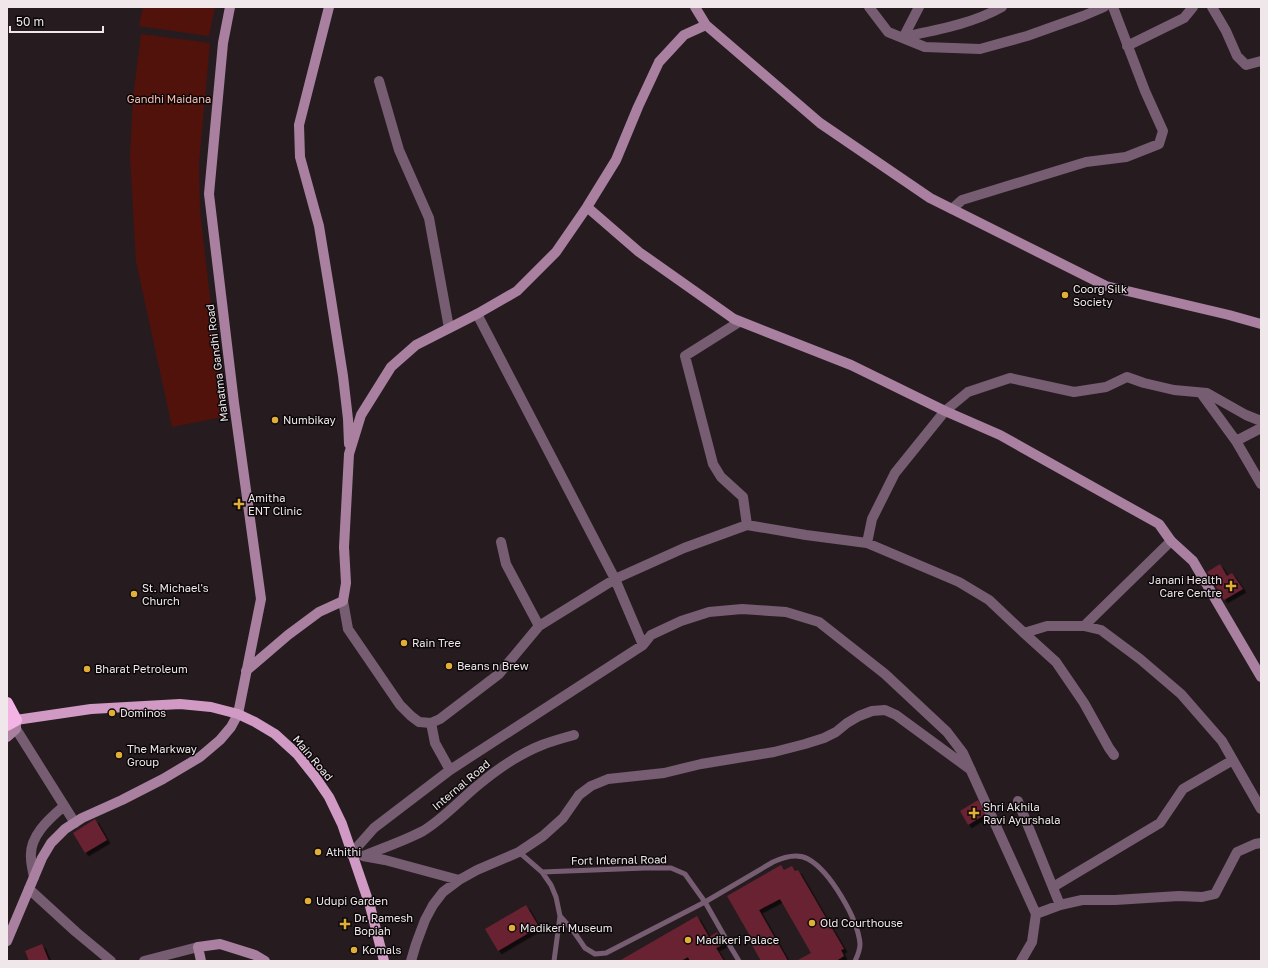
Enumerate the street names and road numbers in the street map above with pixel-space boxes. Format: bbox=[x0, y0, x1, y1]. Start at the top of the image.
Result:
street label: Mahatma Gandhi Road bbox=[203, 303, 230, 423]
street label: Main Road bbox=[291, 732, 336, 783]
street label: Internal Road bbox=[429, 757, 492, 813]
street label: Fort Internal Road bbox=[571, 852, 667, 867]

